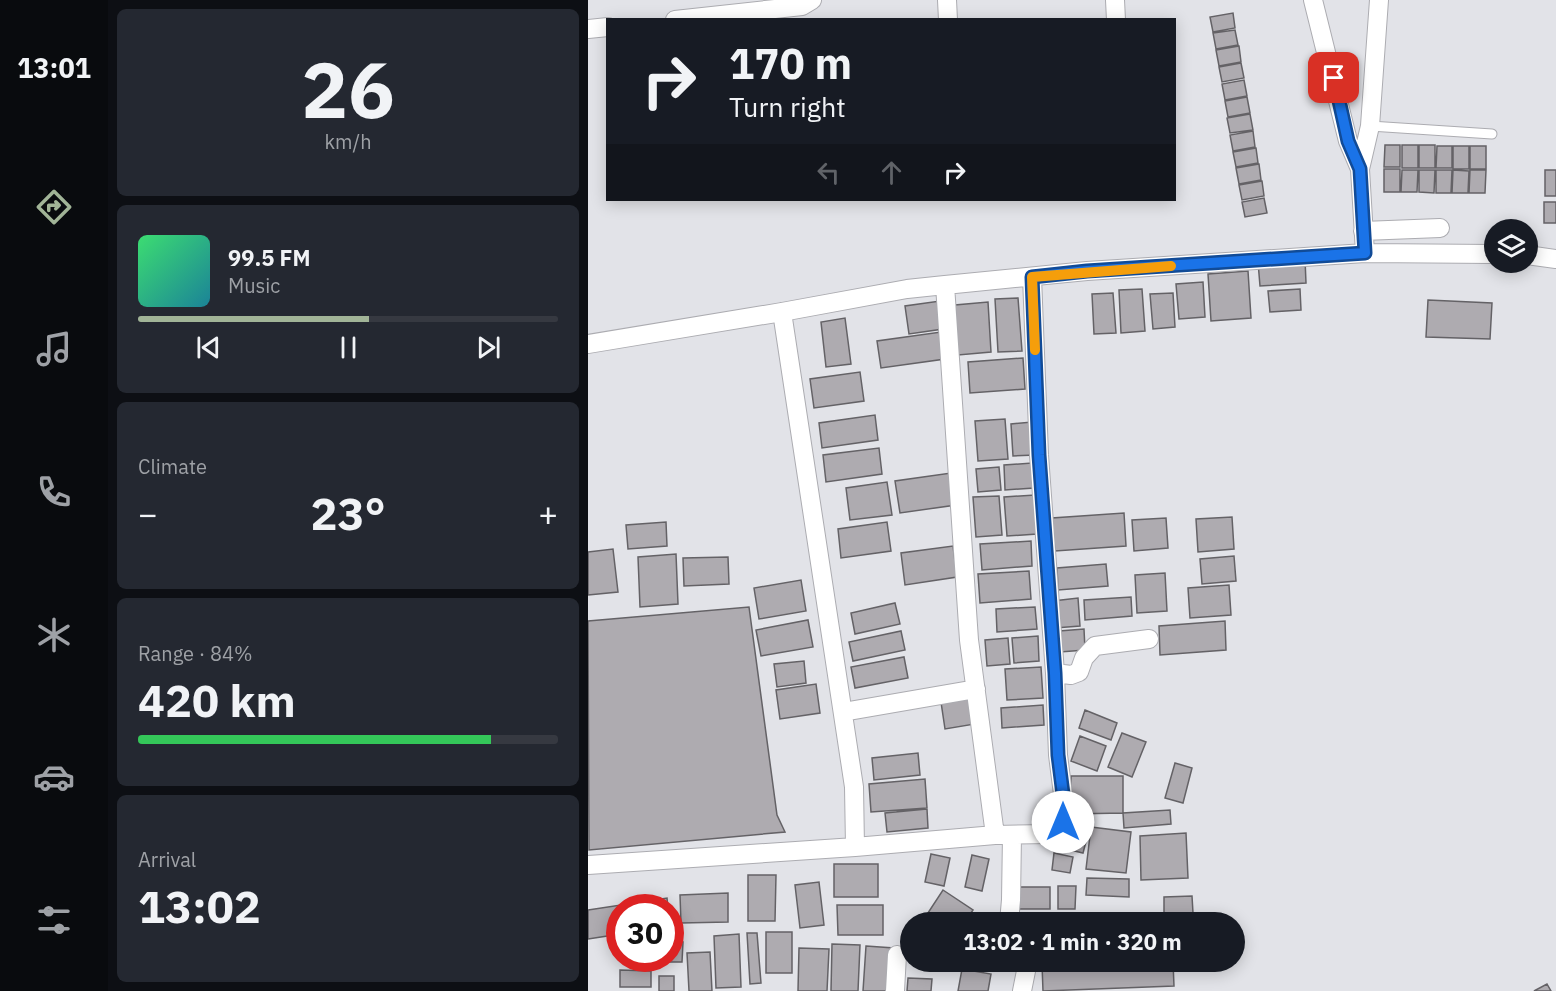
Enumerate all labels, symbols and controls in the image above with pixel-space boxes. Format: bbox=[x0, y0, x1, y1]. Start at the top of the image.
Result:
text: 170 m bbox=[729, 36, 852, 91]
text: 26 bbox=[301, 38, 395, 139]
icon: right bbox=[630, 42, 708, 120]
text: 13:01 bbox=[17, 50, 91, 85]
pin bbox=[1308, 52, 1359, 103]
icon: arrive bbox=[1317, 61, 1350, 94]
text: Turn right bbox=[729, 89, 846, 124]
text: km/h bbox=[324, 128, 372, 155]
icon: left bbox=[812, 156, 845, 189]
icon: ahead bbox=[875, 156, 908, 189]
icon: right bbox=[938, 156, 971, 189]
icon: directions bbox=[33, 186, 75, 228]
map controls bbox=[1484, 219, 1538, 273]
button: layers bbox=[1484, 219, 1538, 273]
text: 99.5 FM bbox=[228, 243, 311, 272]
text: Music bbox=[228, 272, 280, 299]
icon: music bbox=[33, 328, 75, 370]
icon: previous bbox=[192, 331, 225, 364]
icon: pause bbox=[332, 331, 365, 364]
icon: next bbox=[472, 331, 505, 364]
text: Climate bbox=[138, 453, 207, 480]
icon: phone bbox=[33, 471, 75, 513]
text: 23° bbox=[310, 484, 386, 542]
text: − bbox=[138, 492, 158, 535]
text: + bbox=[538, 492, 558, 535]
icon: climate bbox=[33, 614, 75, 656]
text: Range · 84% bbox=[138, 640, 253, 667]
text: 420 km bbox=[138, 671, 296, 729]
icon: car bbox=[33, 756, 75, 798]
position arrow bbox=[1031, 790, 1095, 854]
text: Arrival bbox=[138, 846, 196, 873]
text: 13:02 bbox=[138, 877, 261, 935]
speed limit sign: 30 bbox=[606, 894, 684, 972]
icon: filters bbox=[33, 899, 75, 941]
text: 13:02 · 1 min · 320 m bbox=[963, 927, 1182, 956]

